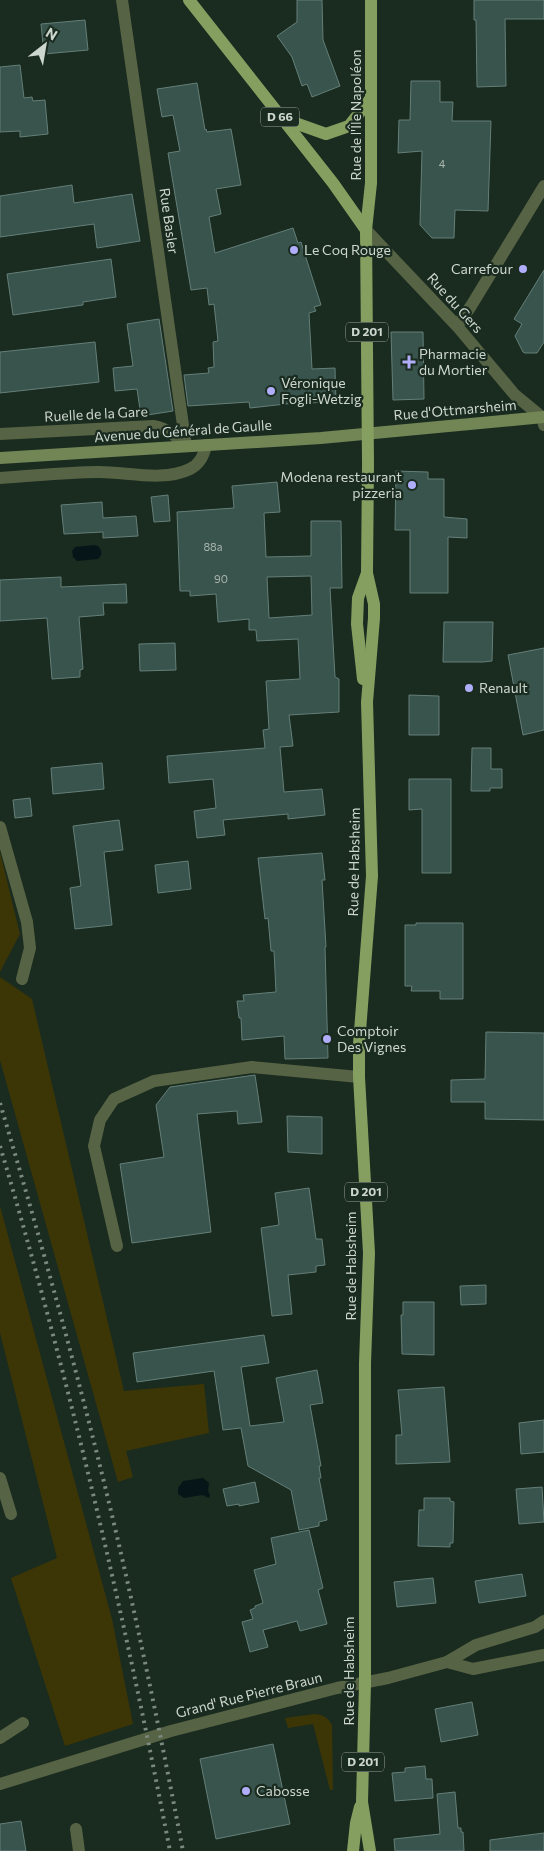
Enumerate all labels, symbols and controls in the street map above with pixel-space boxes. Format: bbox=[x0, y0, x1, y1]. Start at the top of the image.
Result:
north arrow bbox=[20, 20, 70, 70]
text: N bbox=[43, 23, 61, 43]
street label: Rue de l'Île Napoléon bbox=[347, 49, 364, 181]
road number: D 66 bbox=[261, 108, 299, 126]
house number: 4 bbox=[439, 157, 446, 170]
street label: Rue Basler bbox=[156, 187, 183, 255]
place label: Le Coq Rouge bbox=[304, 241, 391, 258]
marker: Le Coq Rouge bbox=[288, 244, 300, 256]
place label: Carrefour bbox=[451, 260, 513, 277]
marker: Carrefour bbox=[517, 263, 529, 275]
street label: Rue du Gers bbox=[424, 269, 487, 336]
road number: D 201 bbox=[346, 322, 388, 342]
place label: Pharmacie du Mortier bbox=[419, 345, 488, 378]
marker: Pharmacie du Mortier bbox=[403, 356, 415, 368]
place label: Véronique Fogli-Wetzig bbox=[281, 374, 362, 407]
marker: Véronique Fogli-Wetzig bbox=[265, 385, 277, 397]
street label: Rue d'Ottmarsheim bbox=[393, 396, 517, 423]
street label: Ruelle de la Gare bbox=[44, 402, 148, 425]
street label: Avenue du Général de Gaulle bbox=[94, 416, 272, 445]
place label: Modena restaurant pizzeria bbox=[280, 468, 402, 501]
marker: Modena restaurant pizzeria bbox=[406, 479, 418, 491]
house number: 88a bbox=[203, 540, 223, 553]
house number: 90 bbox=[214, 572, 228, 585]
place label: Renault bbox=[479, 679, 528, 696]
marker: Renault bbox=[463, 682, 475, 694]
street label: Rue de Habsheim bbox=[344, 807, 363, 917]
place label: Comptoir Des Vignes bbox=[337, 1022, 406, 1055]
marker: Comptoir Des Vignes bbox=[321, 1033, 333, 1045]
road number: D 201 bbox=[345, 1182, 387, 1202]
street label: Rue de Habsheim bbox=[342, 1212, 359, 1320]
street label: Rue de Habsheim bbox=[340, 1617, 357, 1725]
street label: Grand' Rue Pierre Braun bbox=[174, 1668, 324, 1721]
road number: D 201 bbox=[342, 1752, 384, 1771]
place label: Cabosse bbox=[256, 1782, 310, 1799]
marker: Cabosse bbox=[240, 1785, 252, 1797]

